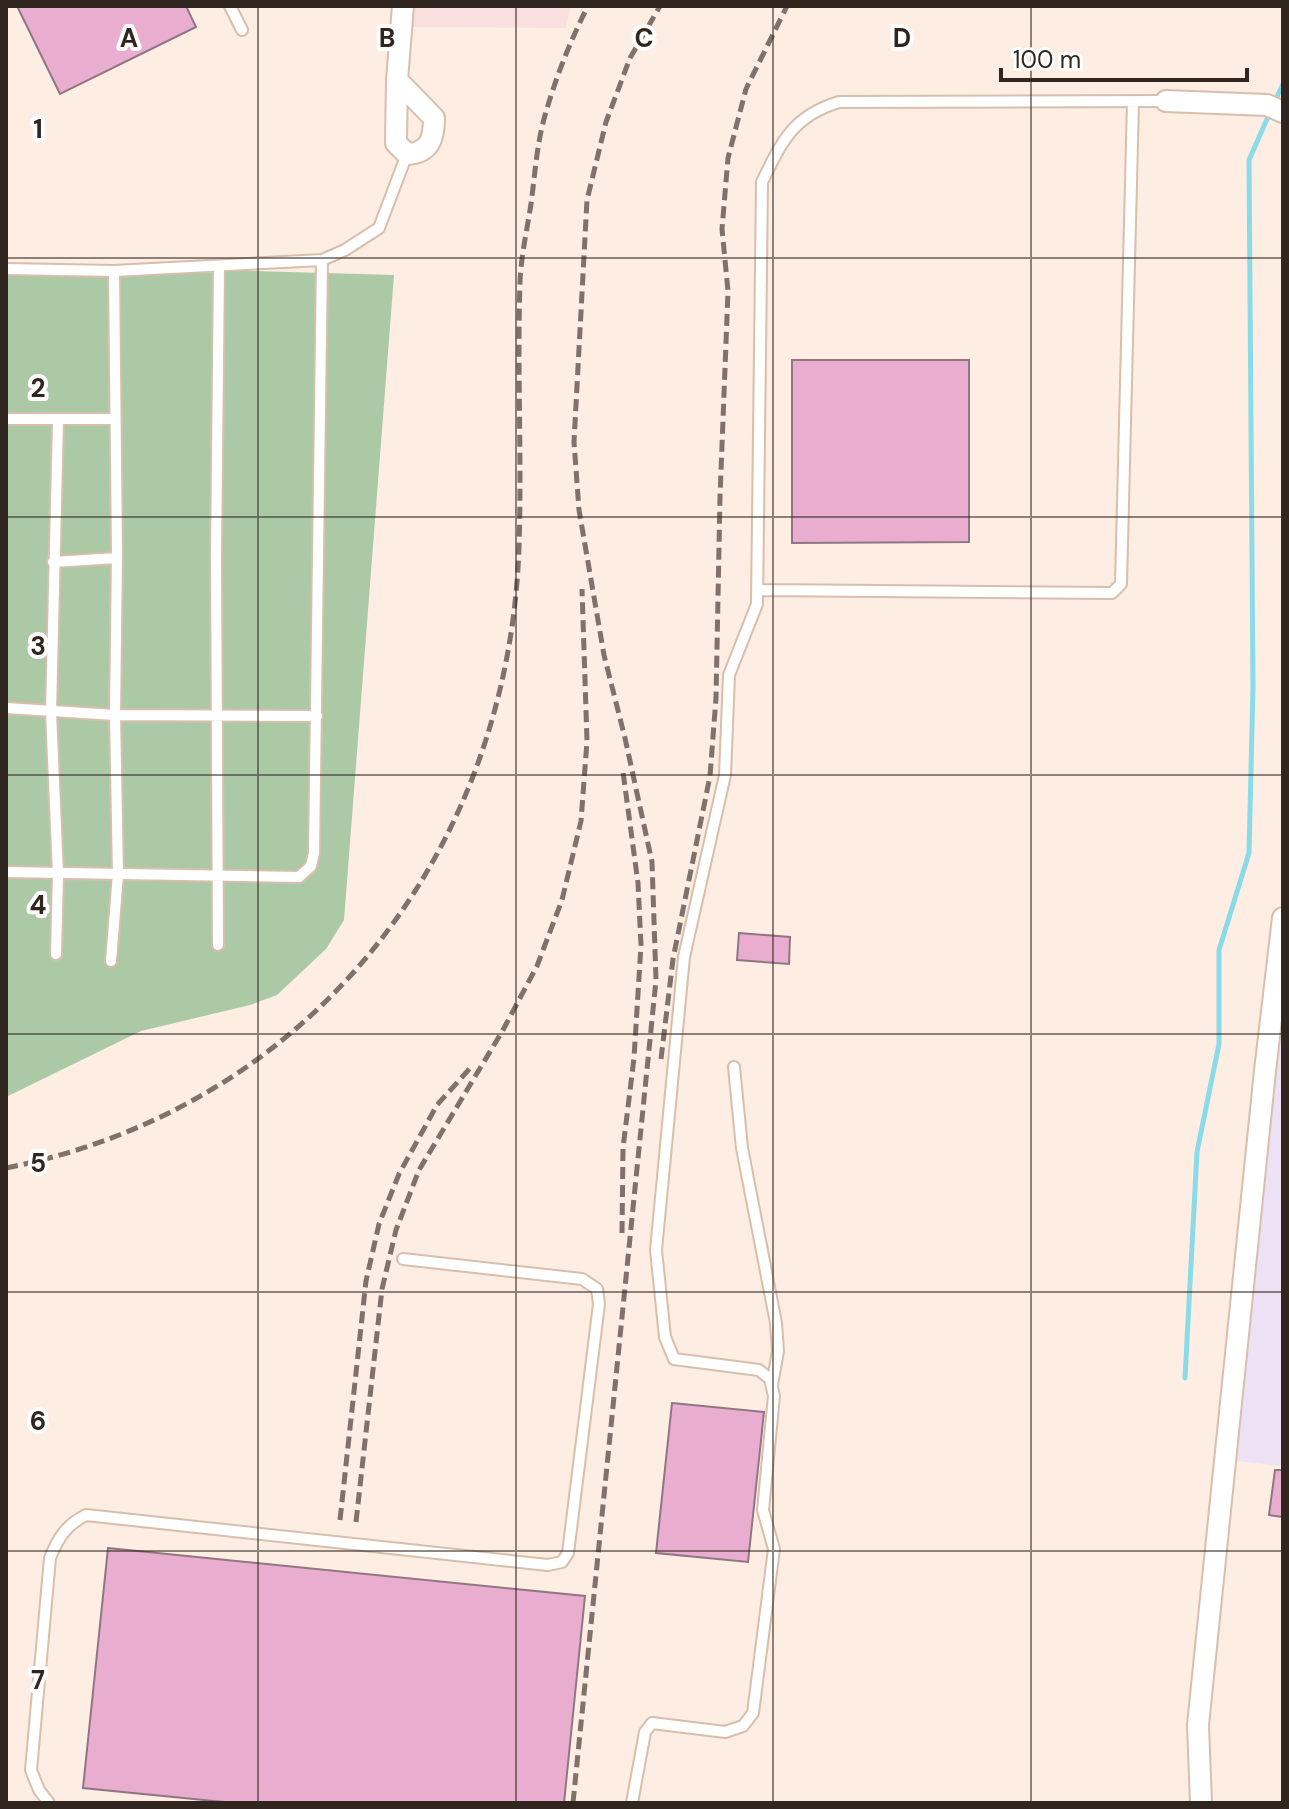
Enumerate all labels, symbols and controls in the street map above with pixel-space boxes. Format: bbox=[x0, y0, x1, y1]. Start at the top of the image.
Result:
text: A bbox=[120, 21, 138, 55]
text: B bbox=[379, 21, 395, 55]
text: C bbox=[634, 21, 654, 55]
text: D bbox=[893, 21, 911, 55]
scale bar bbox=[1001, 32, 1247, 82]
text: 100 m bbox=[1013, 44, 1081, 75]
text: 1 bbox=[33, 112, 43, 146]
text: 2 bbox=[30, 371, 46, 405]
text: 3 bbox=[30, 629, 46, 663]
text: 4 bbox=[30, 888, 46, 922]
text: 5 bbox=[30, 1146, 46, 1180]
text: 6 bbox=[30, 1404, 46, 1438]
text: 7 bbox=[31, 1663, 45, 1697]

